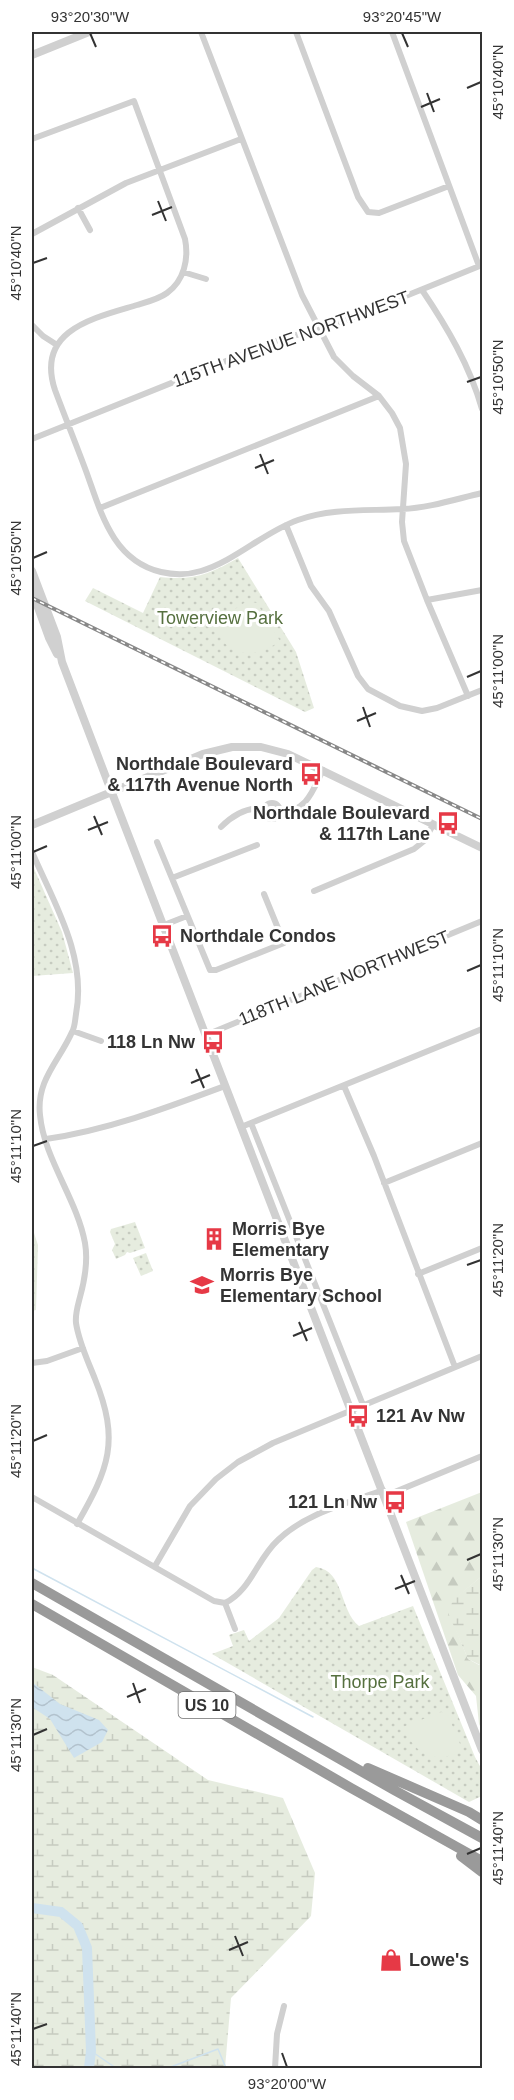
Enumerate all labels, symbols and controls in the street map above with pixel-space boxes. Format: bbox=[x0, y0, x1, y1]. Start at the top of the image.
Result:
text: 93°20'30"W bbox=[51, 8, 130, 25]
text: 93°20'45"W bbox=[363, 8, 442, 25]
text: 45°10'40"N bbox=[489, 44, 506, 120]
text: 45°10'40"N bbox=[7, 225, 24, 301]
street label: 115TH AVENUE NORTHWEST bbox=[170, 287, 412, 391]
text: 45°10'50"N bbox=[489, 339, 506, 415]
text: 45°10'50"N bbox=[7, 520, 24, 596]
park label: Towerview Park bbox=[157, 608, 284, 628]
text: 45°11'00"N bbox=[489, 634, 506, 708]
place label: Northdale Boulevard & 117th Avenue North bbox=[107, 754, 293, 795]
bus stop icon: Northdale Boulevard & 117th Avenue North bbox=[298, 761, 324, 787]
place label: Northdale Boulevard & 117th Lane bbox=[253, 803, 430, 844]
bus stop icon: Northdale Boulevard & 117th Lane bbox=[435, 810, 461, 836]
text: 45°11'00"N bbox=[7, 815, 24, 889]
bus stop icon: Northdale Condos bbox=[149, 923, 175, 949]
place label: Northdale Condos bbox=[180, 926, 336, 946]
street label: 118TH LANE NORTHWEST bbox=[236, 927, 452, 1029]
text: 45°11'10"N bbox=[489, 928, 506, 1002]
bus stop icon: 118 Ln Nw bbox=[200, 1029, 226, 1055]
place label: 118 Ln Nw bbox=[107, 1032, 196, 1052]
text: 45°11'10"N bbox=[7, 1109, 24, 1183]
place label: Morris Bye Elementary bbox=[232, 1219, 329, 1260]
text: 45°11'20"N bbox=[489, 1223, 506, 1297]
building icon: Morris Bye Elementary bbox=[201, 1226, 227, 1252]
place label: Morris Bye Elementary School bbox=[220, 1265, 382, 1306]
school or university icon: Morris Bye Elementary School bbox=[189, 1272, 215, 1298]
bus stop icon: 121 Av Nw bbox=[345, 1403, 371, 1429]
text: 45°11'20"N bbox=[7, 1404, 24, 1478]
place label: 121 Av Nw bbox=[376, 1406, 466, 1426]
bus stop icon: 121 Ln Nw bbox=[382, 1489, 408, 1515]
place label: 121 Ln Nw bbox=[288, 1492, 378, 1512]
text: 45°11'30"N bbox=[489, 1517, 506, 1591]
park label: Thorpe Park bbox=[330, 1672, 431, 1692]
road number: US 10 bbox=[178, 1692, 236, 1718]
text: 45°11'30"N bbox=[7, 1698, 24, 1772]
text: 45°11'40"N bbox=[489, 1811, 506, 1885]
shop icon: Lowe's bbox=[378, 1947, 404, 1973]
place label: Lowe's bbox=[409, 1950, 469, 1970]
text: 45°11'40"N bbox=[7, 1992, 24, 2066]
text: 93°20'00"W bbox=[248, 2075, 327, 2092]

